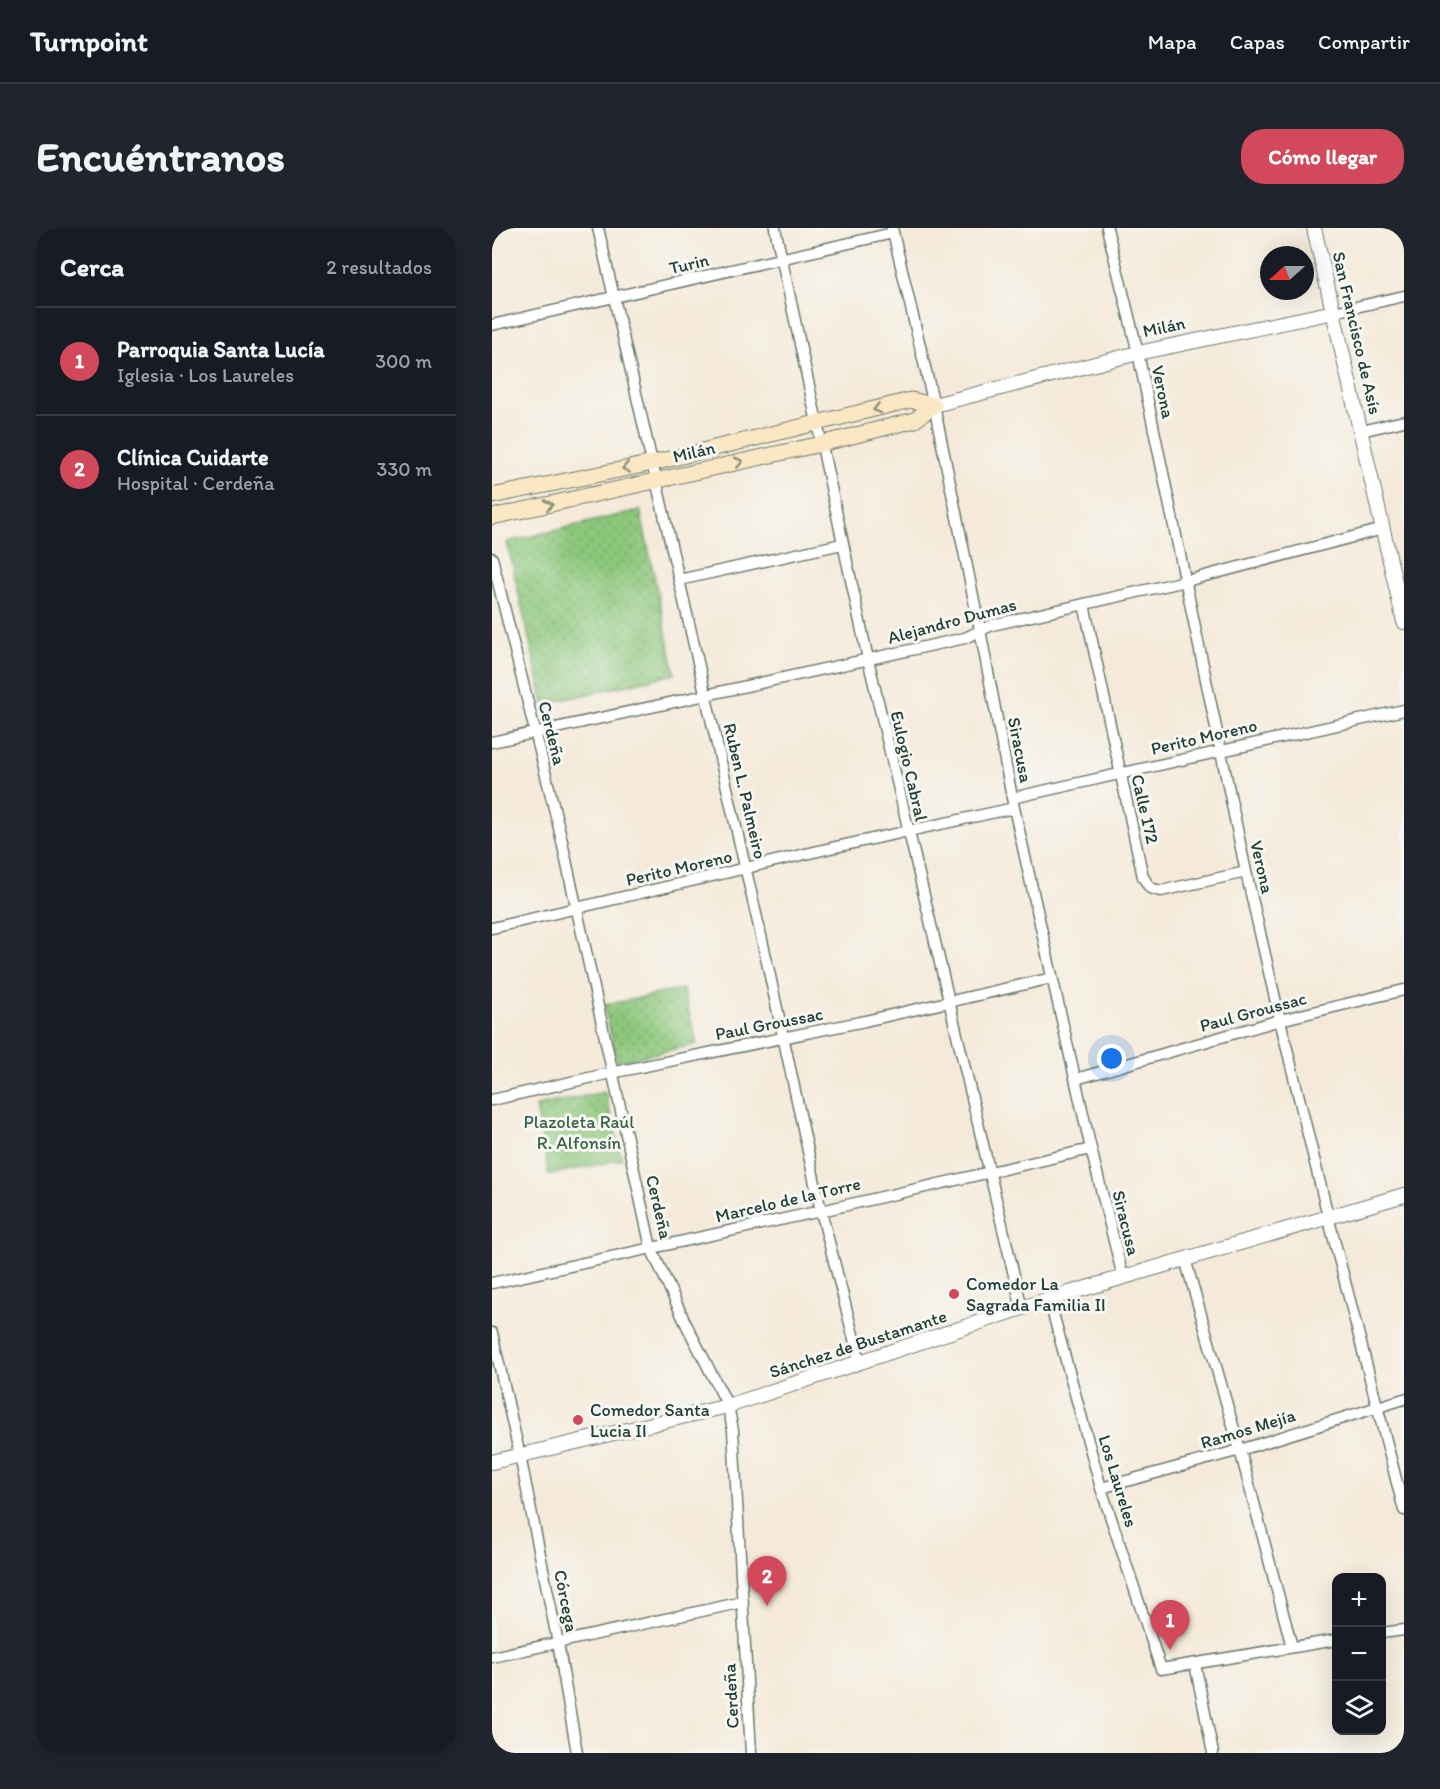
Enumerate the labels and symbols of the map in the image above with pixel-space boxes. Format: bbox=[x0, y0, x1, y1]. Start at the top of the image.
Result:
north arrow bbox=[1260, 246, 1314, 300]
street label: Turin bbox=[667, 249, 711, 279]
street label: San Francisco de Asís bbox=[1328, 249, 1386, 417]
street label: Milán bbox=[1141, 312, 1188, 342]
street label: Verona bbox=[1147, 363, 1179, 421]
one-way arrow bbox=[872, 401, 882, 414]
street label: Milán bbox=[671, 436, 718, 468]
one-way arrow bbox=[734, 456, 744, 469]
one-way arrow bbox=[621, 461, 631, 474]
one-way arrow bbox=[544, 499, 554, 512]
street label: Alejandro Dumas bbox=[885, 593, 1019, 649]
street label: Cerdeña bbox=[533, 699, 571, 768]
street label: Eulogio Cabral bbox=[886, 709, 932, 823]
street label: Perito Moreno bbox=[1149, 714, 1259, 760]
street label: Siracusa bbox=[1003, 715, 1037, 785]
street label: Ruben L. Palmeiro bbox=[719, 721, 771, 861]
street label: Calle 172 bbox=[1126, 772, 1164, 846]
street label: Verona bbox=[1245, 838, 1279, 896]
street label: Perito Moreno bbox=[624, 845, 734, 891]
street label: Paul Groussac bbox=[1197, 987, 1309, 1037]
street label: Paul Groussac bbox=[713, 1003, 825, 1045]
your location bbox=[1097, 1044, 1126, 1073]
park label: Plazoleta Raúl R. Alfonsín bbox=[524, 1111, 634, 1154]
street label: Cerdeña bbox=[641, 1173, 677, 1242]
street label: Marcelo de la Torre bbox=[713, 1173, 863, 1227]
street label: Siracusa bbox=[1107, 1188, 1145, 1258]
place label: Comedor La Sagrada Familia II bbox=[966, 1273, 1106, 1316]
marker: Comedor La Sagrada Familia II bbox=[947, 1287, 961, 1301]
street label: Sánchez de Bustamante bbox=[766, 1305, 950, 1383]
place label: Comedor Santa Lucia II bbox=[590, 1399, 710, 1442]
street label: Ramos Mejía bbox=[1198, 1404, 1299, 1454]
marker: Comedor Santa Lucia II bbox=[571, 1413, 585, 1427]
street label: Los Laureles bbox=[1094, 1432, 1142, 1530]
pin: 2 bbox=[748, 1556, 786, 1606]
street label: Córcega bbox=[549, 1568, 583, 1634]
pin: 1 bbox=[1150, 1600, 1190, 1650]
street label: Cerdeña bbox=[718, 1662, 744, 1729]

